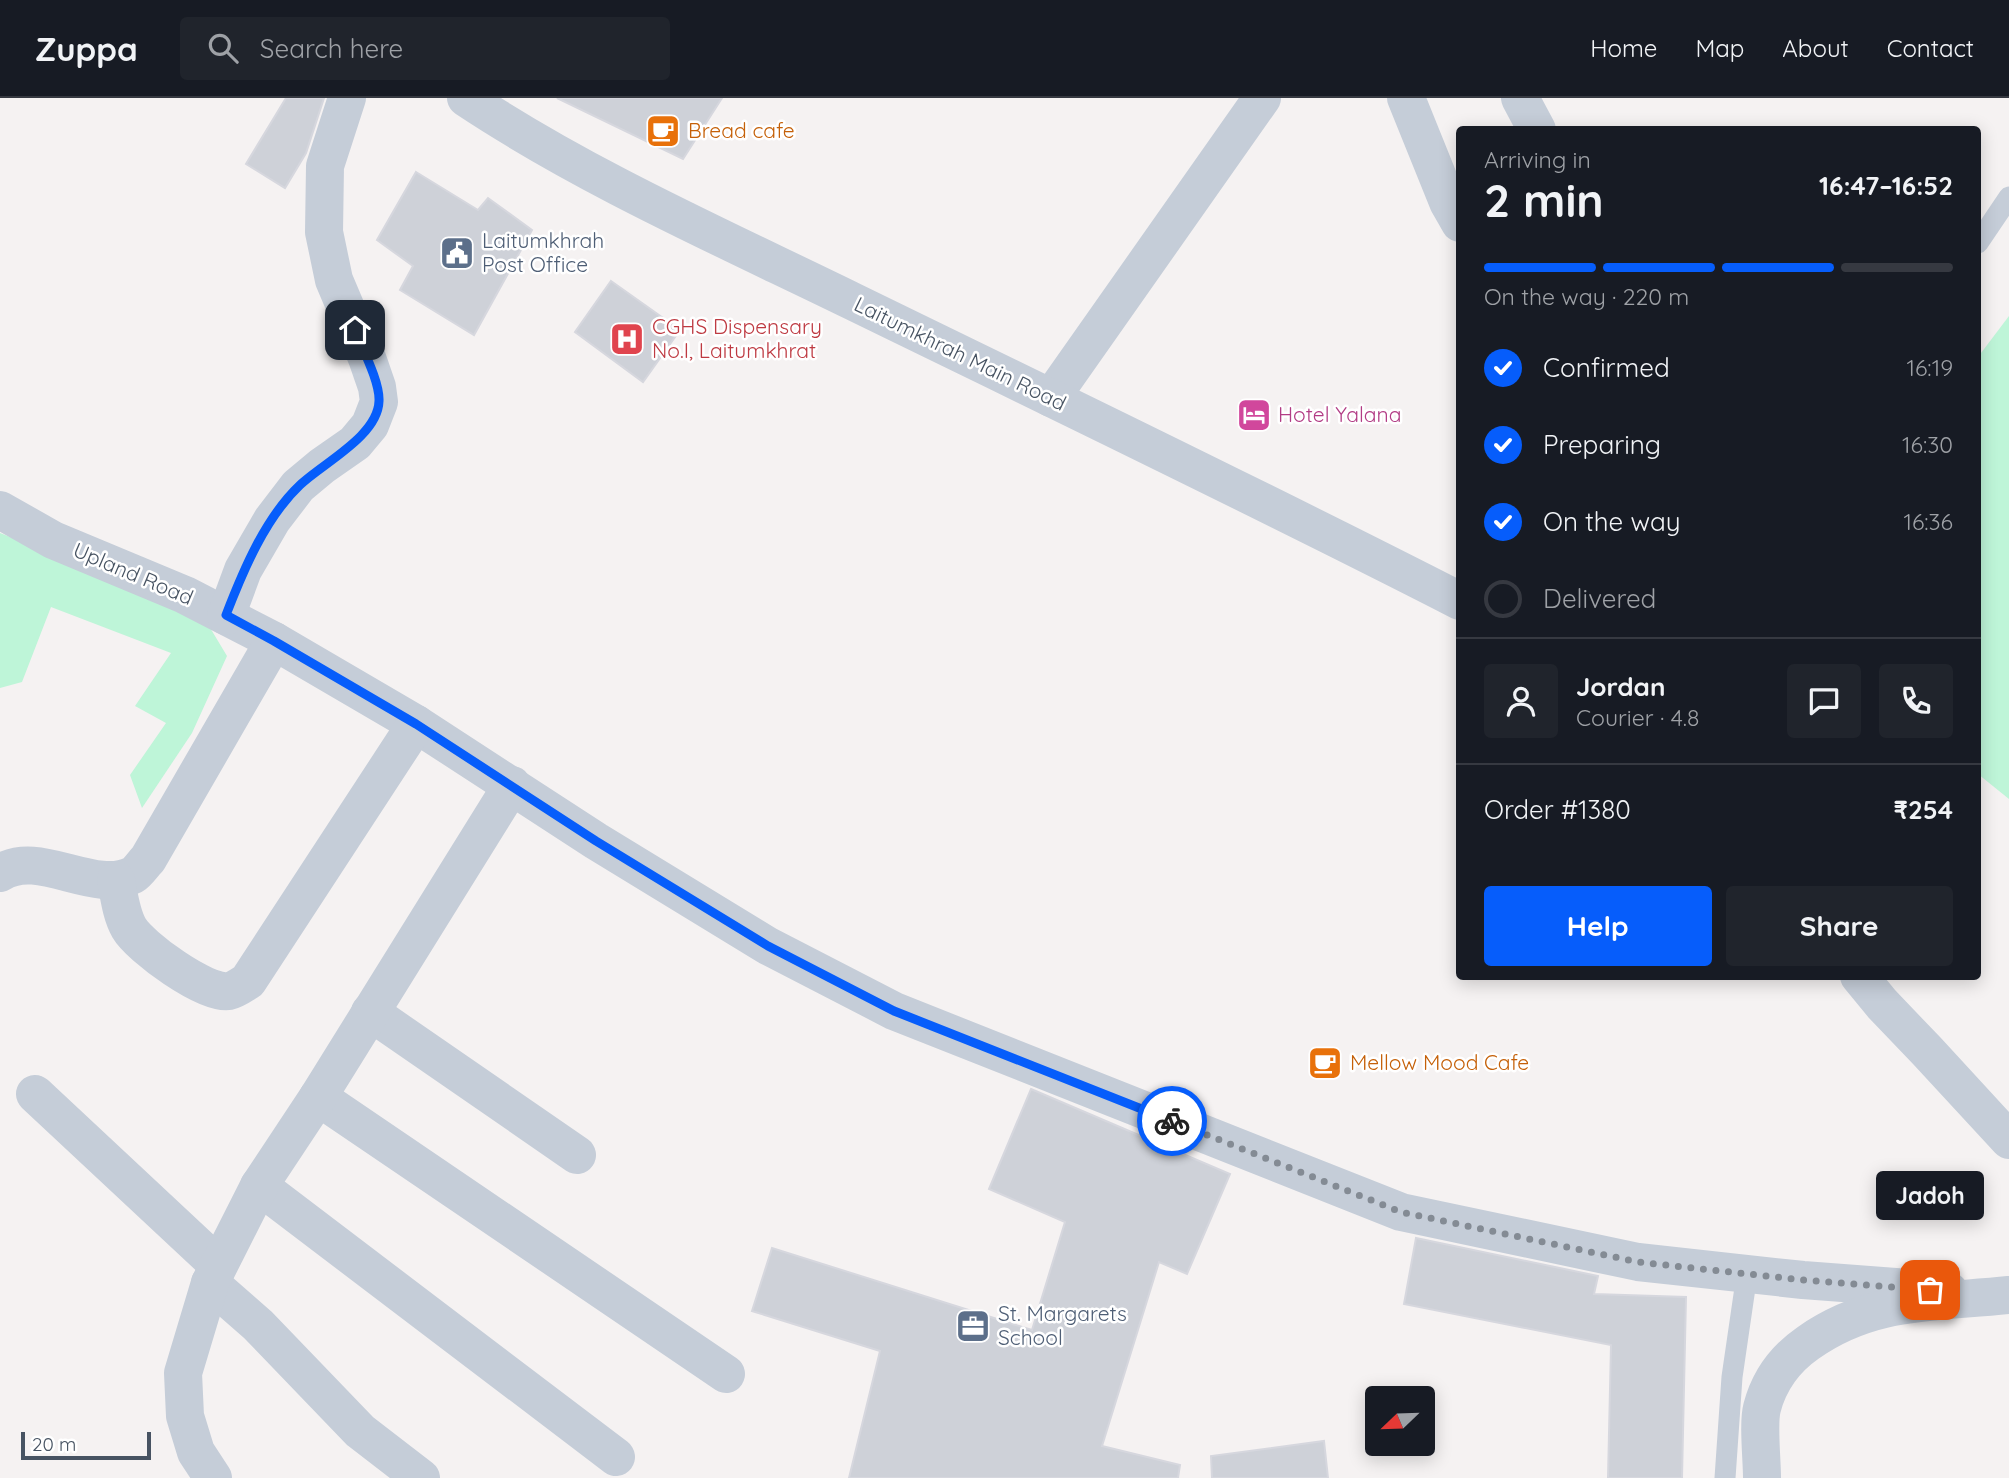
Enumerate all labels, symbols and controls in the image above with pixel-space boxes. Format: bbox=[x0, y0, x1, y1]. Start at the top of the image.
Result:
search box bbox=[180, 17, 670, 80]
text: Zuppa bbox=[35, 28, 138, 69]
icon: search bbox=[204, 29, 242, 67]
text: Search here bbox=[260, 32, 403, 65]
text: Home bbox=[1590, 33, 1657, 63]
text: Map bbox=[1695, 33, 1744, 63]
text: About bbox=[1782, 33, 1849, 63]
text: Contact bbox=[1887, 33, 1974, 63]
cafe icon: Bread cafe bbox=[644, 112, 682, 150]
place label: Bread cafe bbox=[688, 117, 795, 143]
text: Arriving in bbox=[1484, 145, 1591, 174]
text: 16:47–16:52 bbox=[1819, 169, 1953, 202]
text: 2 min bbox=[1484, 171, 1604, 229]
place label: Laitumkhrah Post Office bbox=[482, 227, 604, 277]
public building icon: Laitumkhrah Post Office bbox=[438, 234, 476, 272]
text: On the way · 220 m bbox=[1484, 282, 1689, 311]
street label: Laitumkhrah Main Road bbox=[850, 290, 1071, 416]
pin bbox=[325, 300, 385, 360]
icon: home bbox=[336, 311, 374, 349]
place label: CGHS Dispensary No.I, Laitumkhrat bbox=[652, 313, 822, 363]
hospital icon: CGHS Dispensary No.I, Laitumkhrat bbox=[608, 320, 646, 358]
icon: check bbox=[1484, 349, 1522, 387]
text: Confirmed bbox=[1543, 351, 1670, 384]
text: 16:19 bbox=[1906, 353, 1953, 382]
hotel icon: Hotel Yalana bbox=[1235, 396, 1273, 434]
place label: Hotel Yalana bbox=[1278, 401, 1401, 427]
icon: check bbox=[1484, 426, 1522, 464]
text: Preparing bbox=[1543, 428, 1661, 461]
text: 16:30 bbox=[1902, 430, 1953, 459]
icon: check bbox=[1484, 503, 1522, 541]
text: On the way bbox=[1543, 505, 1681, 538]
text: 16:36 bbox=[1903, 507, 1953, 536]
street label: Upland Road bbox=[69, 536, 197, 610]
text: Delivered bbox=[1543, 582, 1656, 615]
button: person bbox=[1484, 664, 1558, 738]
button: chat bbox=[1787, 664, 1861, 738]
button: phone bbox=[1879, 664, 1953, 738]
text: Jordan bbox=[1576, 670, 1665, 703]
text: Courier · 4.8 bbox=[1576, 703, 1699, 732]
text: Order #1380 bbox=[1484, 793, 1631, 826]
text: ₹254 bbox=[1894, 793, 1953, 826]
button: Help bbox=[1484, 886, 1712, 966]
button: Share bbox=[1726, 886, 1953, 966]
cafe icon: Mellow Mood Cafe bbox=[1306, 1044, 1344, 1082]
place label: Mellow Mood Cafe bbox=[1350, 1049, 1529, 1075]
courier bbox=[1137, 1086, 1207, 1156]
icon: bike bbox=[1153, 1102, 1191, 1140]
callout: Jadoh bbox=[1876, 1171, 1984, 1220]
text: Jadoh bbox=[1895, 1181, 1965, 1210]
pin bbox=[1900, 1260, 1960, 1320]
icon: bag bbox=[1911, 1271, 1949, 1309]
place label: St. Margarets School bbox=[998, 1300, 1127, 1350]
office icon: St. Margarets School bbox=[954, 1307, 992, 1345]
north arrow bbox=[1365, 1386, 1435, 1456]
map controls bbox=[1365, 1386, 1435, 1456]
scale bar bbox=[21, 1429, 150, 1461]
text: 20 m bbox=[32, 1432, 76, 1456]

